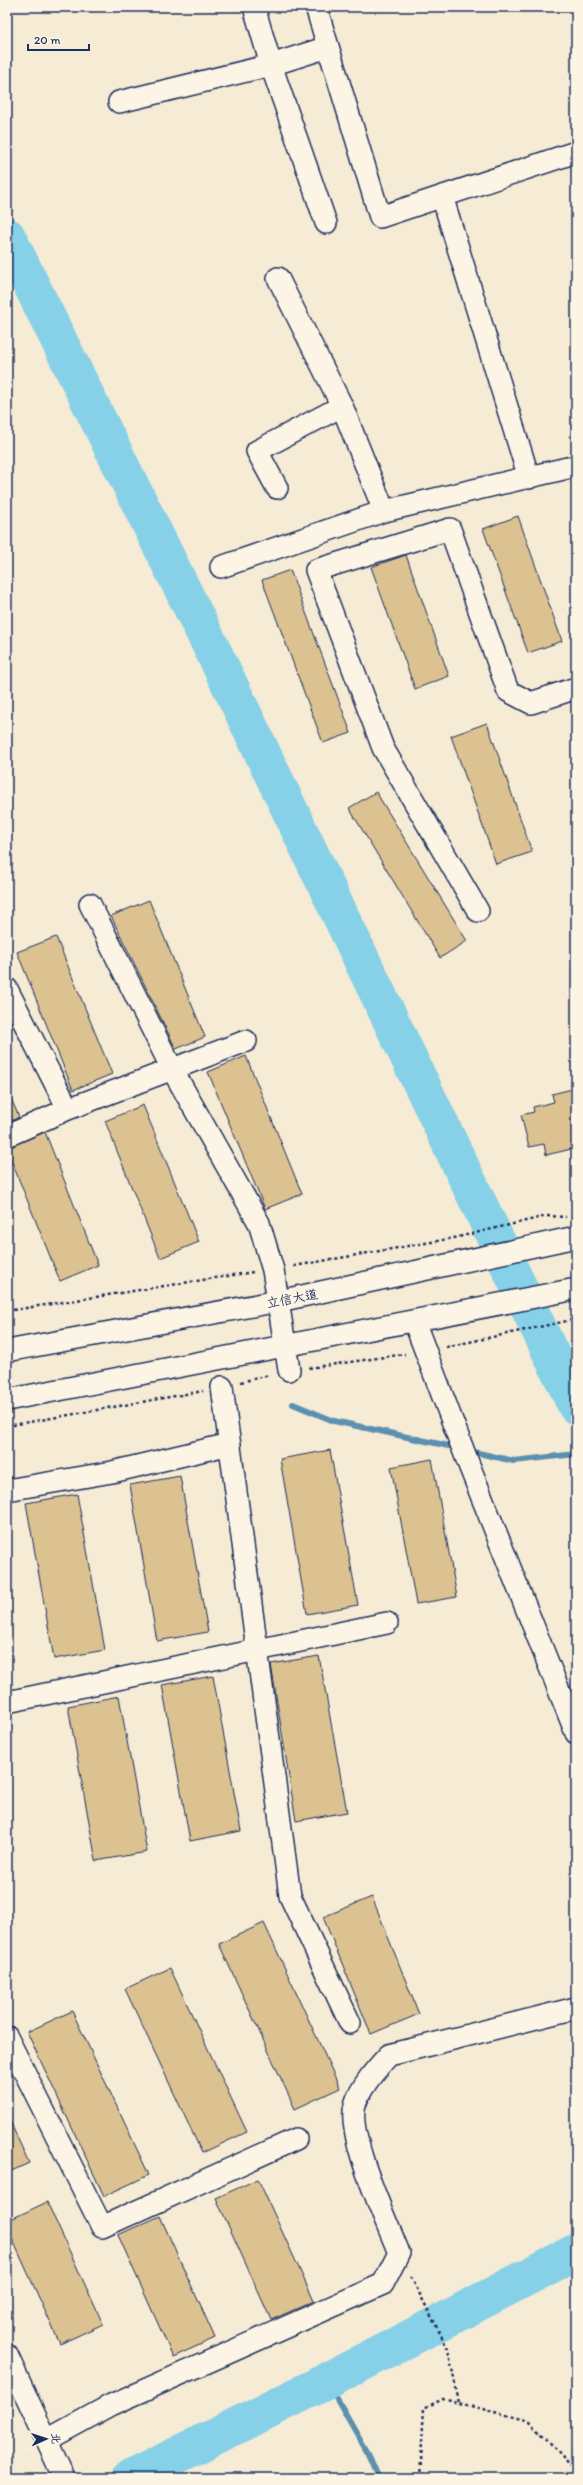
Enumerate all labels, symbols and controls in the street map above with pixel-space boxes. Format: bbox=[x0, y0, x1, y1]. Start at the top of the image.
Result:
scale bar bbox=[28, 26, 89, 52]
text: 20 m bbox=[34, 33, 61, 47]
street label: 立信大道 bbox=[265, 1286, 319, 1311]
north arrow bbox=[26, 2419, 66, 2459]
text: 北 bbox=[49, 2433, 62, 2444]

